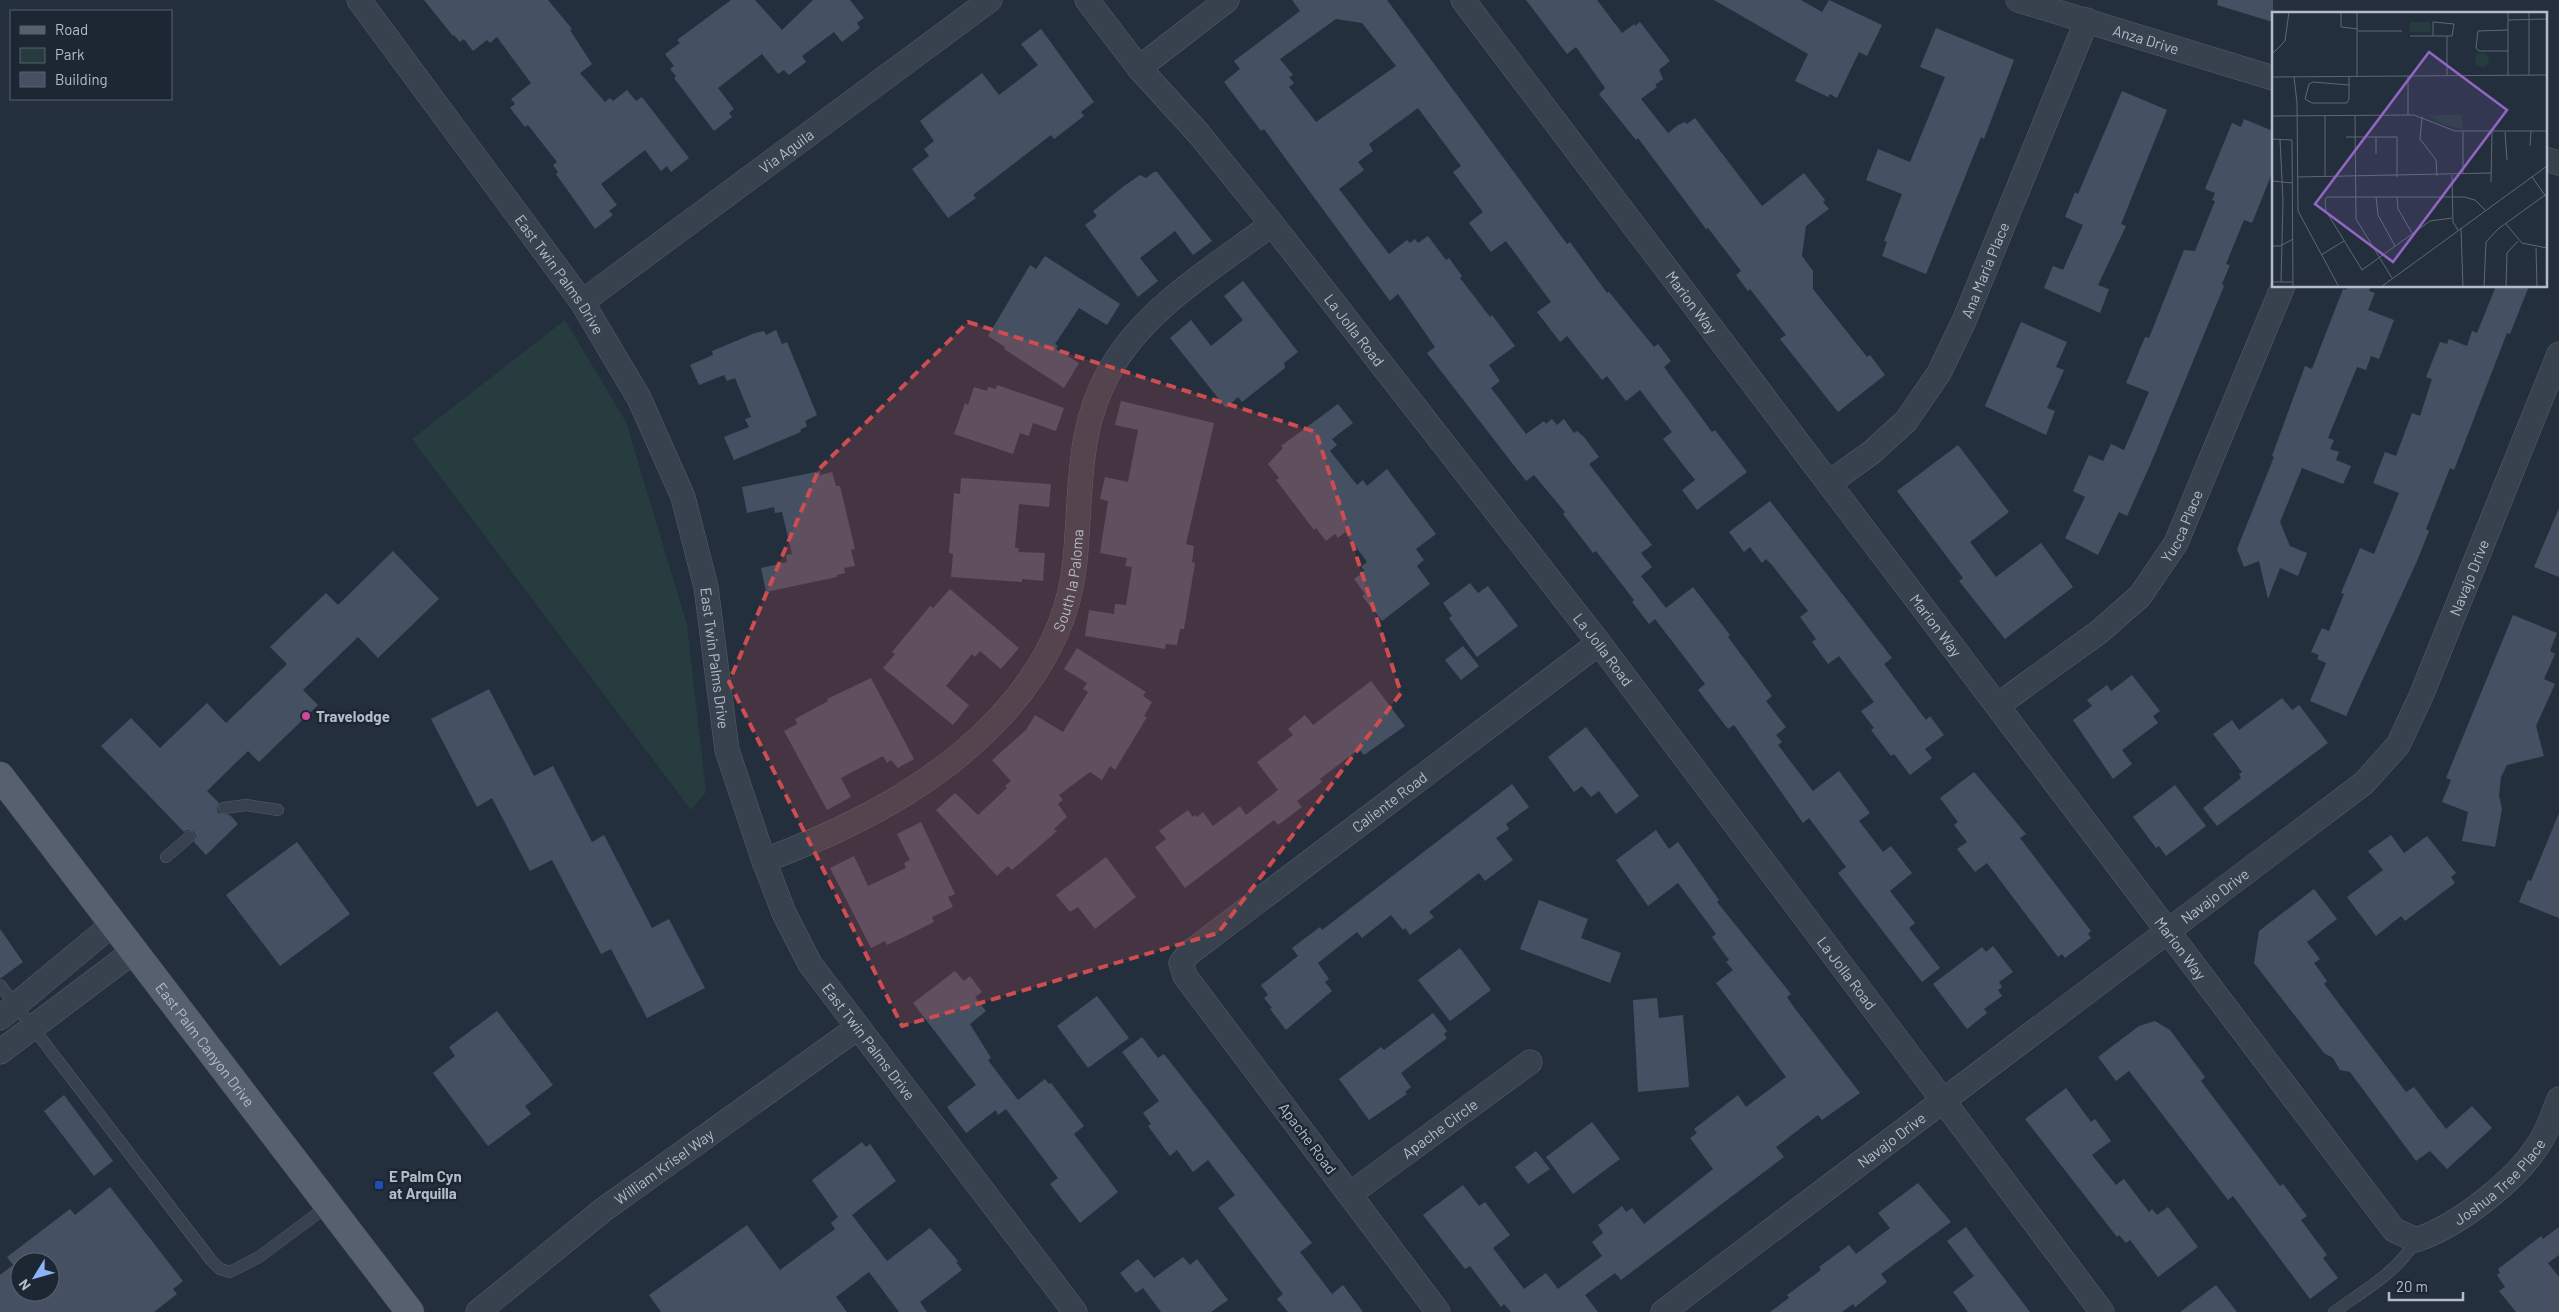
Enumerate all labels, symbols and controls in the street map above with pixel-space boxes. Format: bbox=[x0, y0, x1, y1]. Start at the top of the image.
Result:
legend bbox=[10, 10, 172, 100]
inset map bbox=[2272, 12, 2546, 288]
text: Road bbox=[55, 20, 88, 38]
street label: Anza Drive bbox=[2111, 21, 2181, 58]
text: Park bbox=[55, 45, 85, 63]
text: Building bbox=[55, 70, 108, 88]
street label: Via Aguila bbox=[755, 125, 817, 177]
street label: East Twin Palms Drive bbox=[511, 211, 608, 337]
street label: Ana Maria Place bbox=[1957, 219, 2012, 321]
street label: Marion Way bbox=[1662, 267, 1721, 337]
street label: La Jolla Road bbox=[1321, 290, 1388, 370]
street label: Yucca Place bbox=[2157, 487, 2206, 566]
street label: South la Paloma bbox=[1049, 529, 1086, 634]
street label: Navajo Drive bbox=[2445, 537, 2492, 618]
street label: East Twin Palms Drive bbox=[697, 586, 733, 730]
street label: Marion Way bbox=[1907, 590, 1966, 660]
street label: La Jolla Road bbox=[1570, 609, 1637, 689]
place label: Travelodge bbox=[316, 707, 390, 725]
marker: Travelodge bbox=[300, 710, 312, 722]
street label: Caliente Road bbox=[1348, 768, 1430, 836]
street label: Navajo Drive bbox=[2177, 864, 2252, 927]
street label: Marion Way bbox=[2151, 913, 2210, 983]
street label: La Jolla Road bbox=[1814, 933, 1880, 1013]
street label: East Palm Canyon Drive bbox=[152, 979, 259, 1110]
street label: East Twin Palms Drive bbox=[819, 979, 919, 1104]
street label: Apache Circle bbox=[1398, 1095, 1481, 1162]
street label: Apache Road bbox=[1275, 1099, 1341, 1177]
street label: Navajo Drive bbox=[1854, 1108, 1929, 1171]
street label: William Krisel Way bbox=[611, 1125, 717, 1208]
street label: Joshua Tree Place bbox=[2450, 1135, 2549, 1229]
place label: E Palm Cyn at Arquilla bbox=[389, 1167, 462, 1202]
marker: E Palm Cyn at Arquilla bbox=[373, 1179, 385, 1191]
north arrow bbox=[10, 1252, 60, 1302]
scale bar bbox=[2389, 1270, 2463, 1302]
text: N bbox=[15, 1276, 34, 1294]
text: 20 m bbox=[2396, 1277, 2428, 1295]

